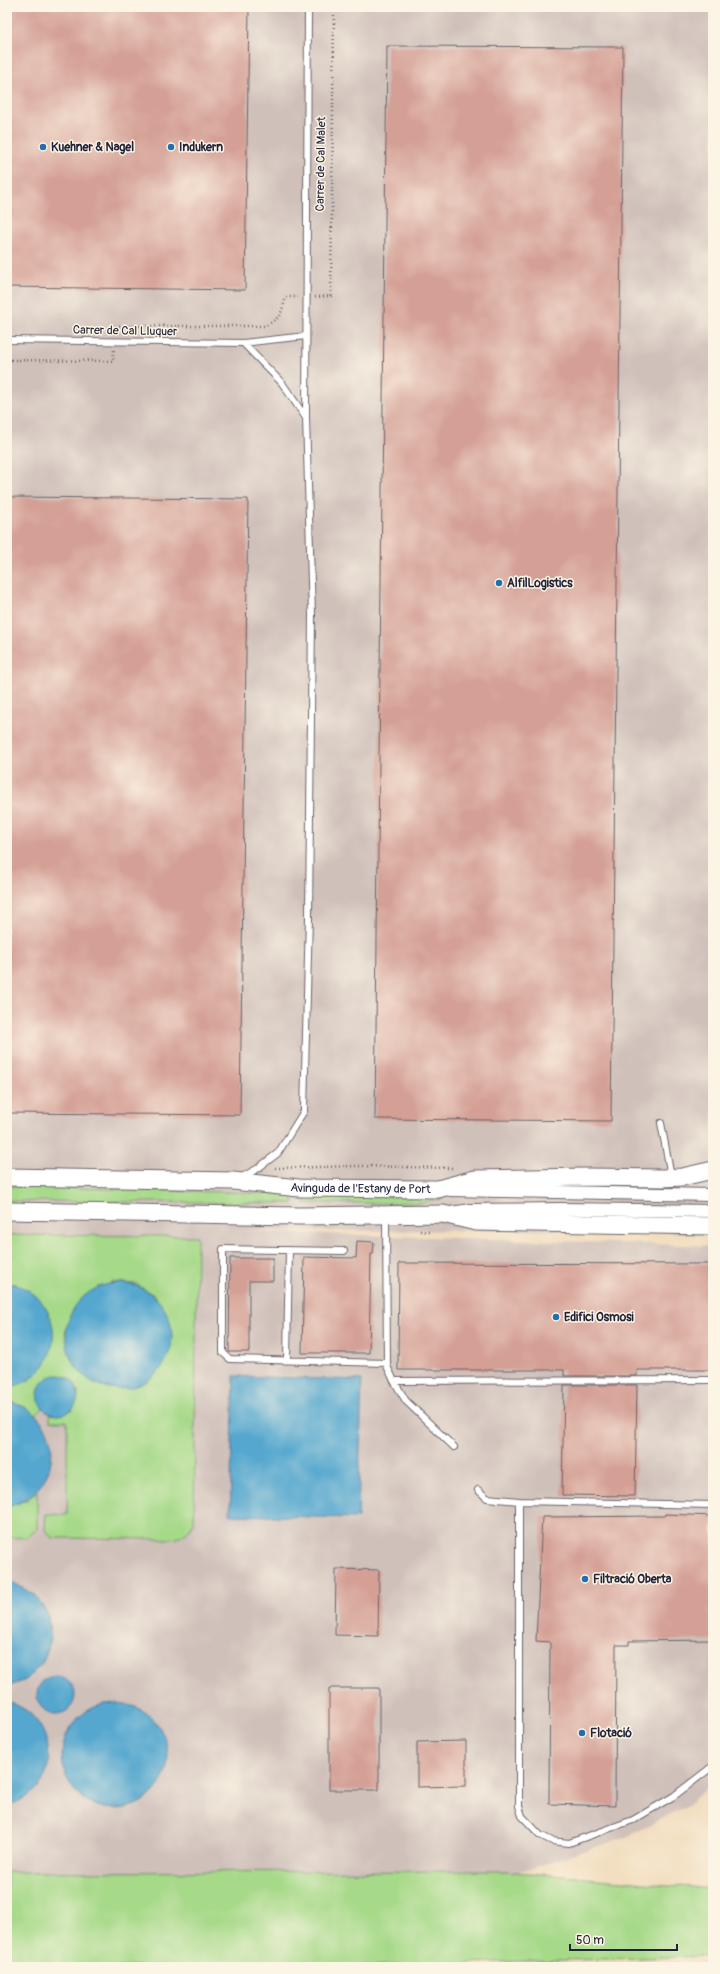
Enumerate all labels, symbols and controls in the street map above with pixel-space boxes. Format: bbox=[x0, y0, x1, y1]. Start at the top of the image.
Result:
street label: Carrer de Cal Malet bbox=[313, 116, 329, 212]
place label: Kuehner & Nagel bbox=[51, 140, 134, 155]
place label: Indukern bbox=[179, 140, 223, 155]
marker: Kuehner & Nagel bbox=[38, 142, 48, 152]
marker: Indukern bbox=[166, 142, 176, 152]
street label: Carrer de Cal Lluquer bbox=[73, 323, 178, 339]
place label: AlfilLogistics bbox=[507, 576, 573, 591]
marker: AlfilLogistics bbox=[494, 578, 504, 588]
street label: Avinguda de l'Estany de Port bbox=[290, 1180, 431, 1196]
place label: Edifici Osmosi bbox=[564, 1310, 634, 1325]
marker: Edifici Osmosi bbox=[551, 1312, 561, 1322]
place label: Filtració Oberta bbox=[593, 1572, 672, 1587]
marker: Filtració Oberta bbox=[580, 1574, 590, 1584]
place label: Flotació bbox=[590, 1726, 632, 1741]
marker: Flotació bbox=[577, 1728, 587, 1738]
scale bar bbox=[570, 1926, 677, 1952]
text: 50 m bbox=[576, 1933, 604, 1948]

